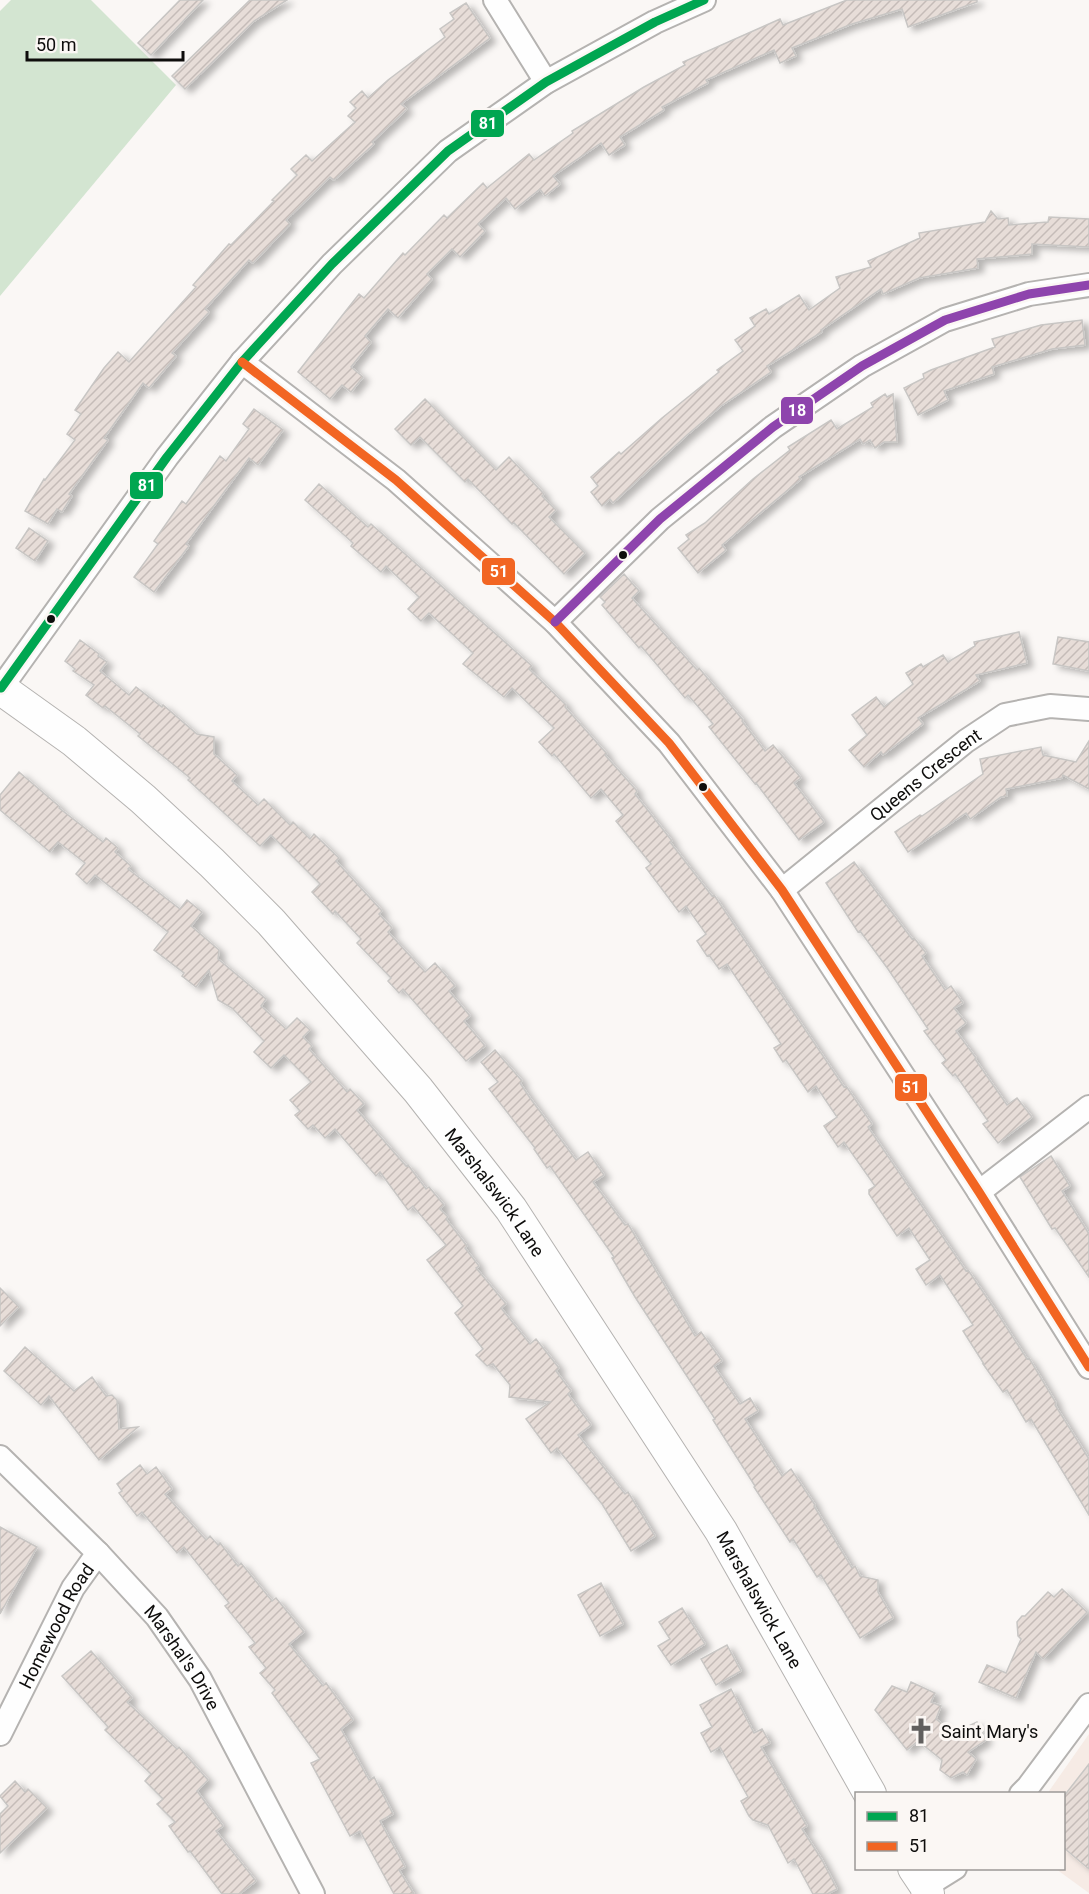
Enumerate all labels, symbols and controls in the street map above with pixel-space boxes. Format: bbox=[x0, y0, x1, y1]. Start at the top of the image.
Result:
scale bar bbox=[27, 24, 183, 62]
text: 50 m bbox=[36, 34, 76, 55]
line badge: 81 bbox=[470, 109, 505, 138]
text: 81 bbox=[479, 114, 497, 133]
line badge: 18 bbox=[780, 396, 814, 425]
text: 18 bbox=[788, 401, 806, 420]
line badge: 81 bbox=[129, 471, 164, 500]
text: 81 bbox=[138, 476, 156, 495]
unlabelled marker bbox=[617, 549, 629, 561]
line badge: 51 bbox=[481, 557, 516, 586]
text: 51 bbox=[490, 562, 508, 581]
unlabelled marker bbox=[45, 613, 57, 625]
street label: Queens Crescent bbox=[865, 724, 985, 825]
unlabelled marker bbox=[697, 781, 709, 793]
line badge: 51 bbox=[894, 1073, 928, 1102]
text: 51 bbox=[902, 1078, 920, 1097]
street label: Marshalswick Lane bbox=[441, 1124, 549, 1260]
street label: Marshalswick Lane bbox=[713, 1527, 807, 1672]
street label: Homewood Road bbox=[14, 1559, 98, 1691]
street label: Marshal's Drive bbox=[140, 1600, 225, 1713]
church icon: Saint Mary's bbox=[906, 1716, 936, 1746]
place label: Saint Mary's bbox=[941, 1721, 1038, 1742]
legend bbox=[855, 1792, 1065, 1870]
text: 81 bbox=[909, 1805, 929, 1826]
text: 51 bbox=[909, 1835, 929, 1856]

